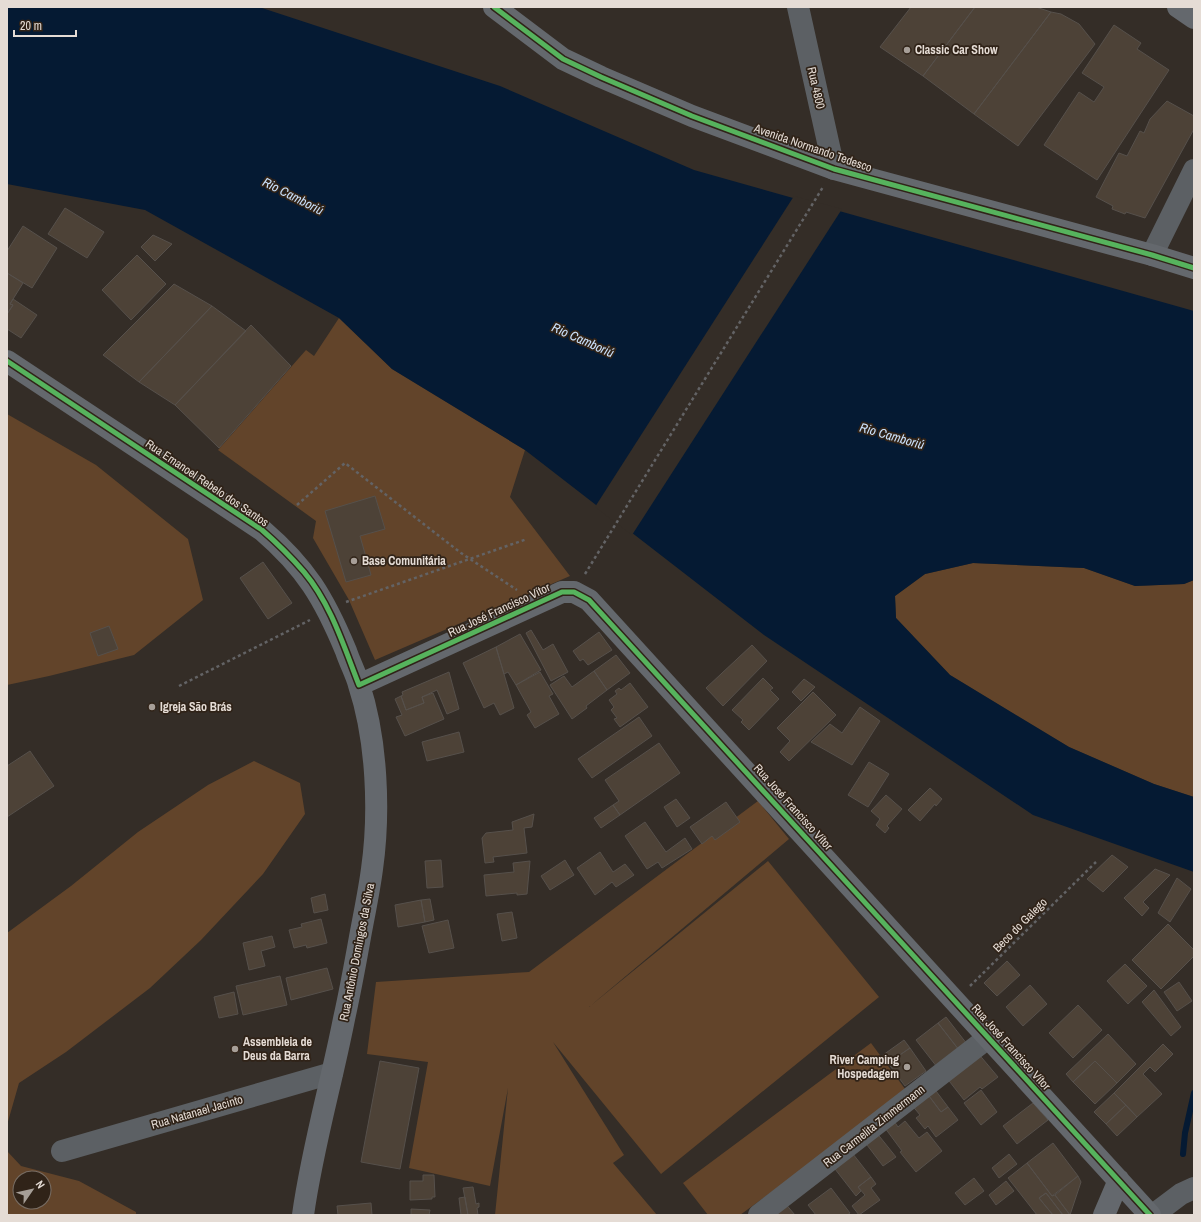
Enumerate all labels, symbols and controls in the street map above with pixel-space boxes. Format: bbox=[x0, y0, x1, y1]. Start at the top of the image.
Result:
scale bar bbox=[14, 12, 76, 38]
text: 20 m bbox=[20, 18, 42, 34]
place label: Classic Car Show bbox=[915, 42, 998, 58]
marker: Classic Car Show bbox=[902, 45, 912, 55]
street label: Rua 4800 bbox=[803, 65, 829, 111]
street label: Avenida Normando Tedesco bbox=[751, 120, 874, 176]
water label: Rio Camboriú bbox=[260, 173, 326, 219]
water label: Rio Camboriú bbox=[549, 319, 617, 361]
water label: Rio Camboriú bbox=[858, 419, 926, 453]
street label: Rua Emanoel Rebelo dos Santos bbox=[142, 436, 272, 530]
place label: Base Comunitária bbox=[362, 553, 446, 569]
marker: Base Comunitária bbox=[349, 556, 359, 566]
street label: Rua José Francisco Vítor bbox=[445, 579, 553, 641]
place label: Igreja São Brás bbox=[160, 699, 232, 715]
marker: Igreja São Brás bbox=[147, 702, 157, 712]
street label: Rua José Francisco Vítor bbox=[750, 760, 837, 854]
street label: Rua Antônio Domingos da Silva bbox=[336, 881, 378, 1022]
street label: Beco do Galego bbox=[989, 894, 1051, 956]
street label: Rua José Francisco Vítor bbox=[968, 1000, 1055, 1094]
place label: Assembleia de Deus da Barra bbox=[243, 1034, 312, 1064]
marker: Assembleia de Deus da Barra bbox=[230, 1044, 240, 1054]
place label: River Camping Hospedagem bbox=[830, 1052, 899, 1082]
marker: River Camping Hospedagem bbox=[902, 1062, 912, 1072]
street label: Rua Carmelita Zimmermann bbox=[820, 1081, 928, 1171]
street label: Rua Natanael Jacinto bbox=[149, 1091, 245, 1133]
north arrow bbox=[12, 1170, 52, 1210]
text: N bbox=[33, 1178, 48, 1191]

